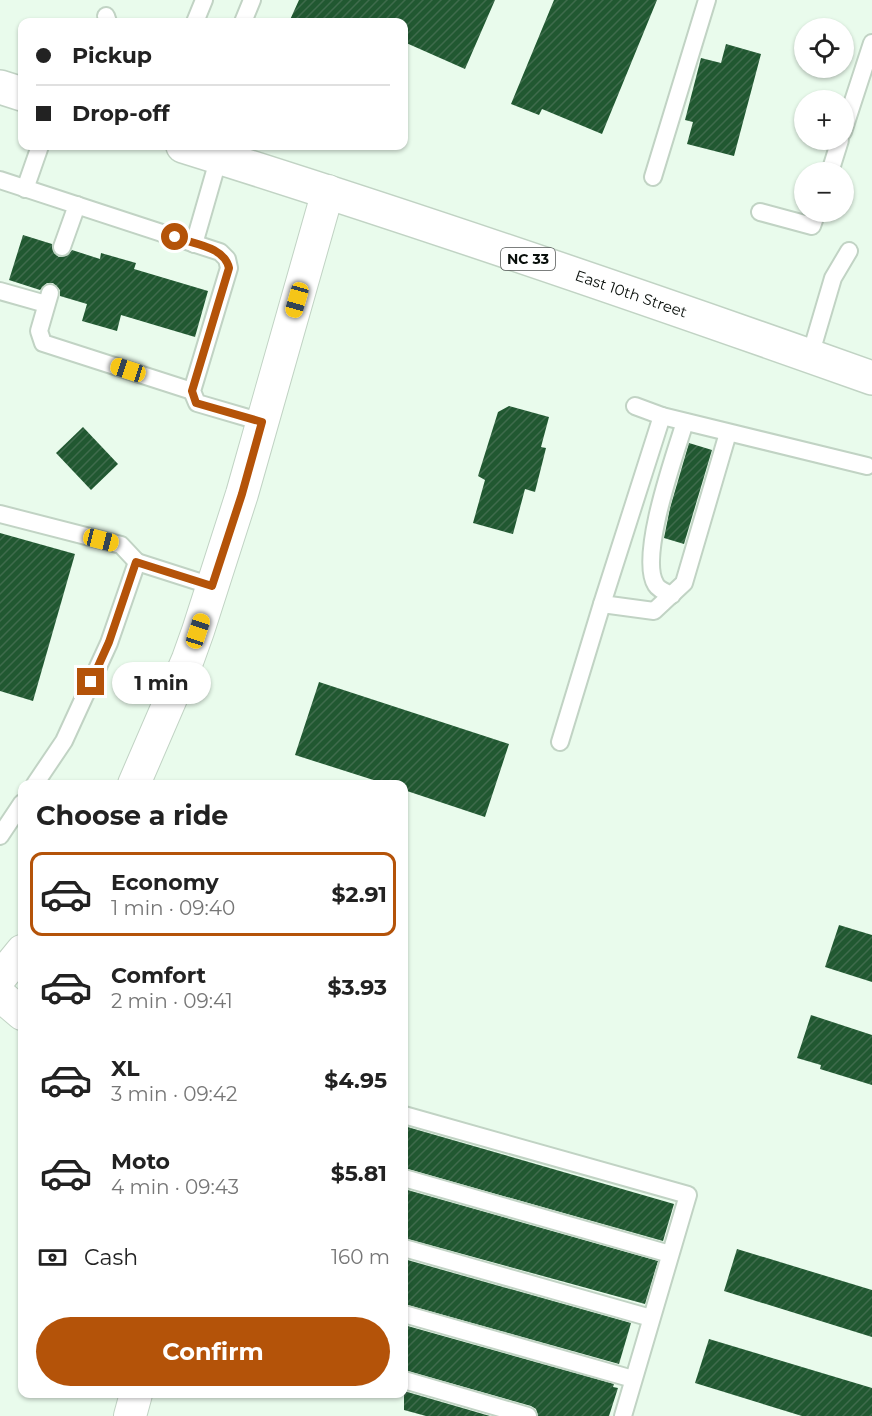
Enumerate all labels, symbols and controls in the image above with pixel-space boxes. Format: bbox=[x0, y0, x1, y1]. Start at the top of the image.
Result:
map controls bbox=[794, 18, 854, 222]
button: locate bbox=[794, 18, 854, 78]
text: Pickup bbox=[72, 42, 152, 69]
button: + bbox=[794, 90, 854, 150]
text: Drop-off bbox=[72, 100, 170, 127]
button: − bbox=[794, 162, 854, 222]
route start bbox=[161, 223, 188, 250]
road number: NC 33 bbox=[501, 248, 555, 270]
street label: East 10th Street bbox=[573, 265, 690, 322]
car bbox=[283, 280, 311, 320]
car bbox=[108, 356, 148, 384]
car bbox=[81, 527, 121, 553]
car bbox=[184, 611, 212, 651]
callout: 1 min bbox=[112, 661, 211, 703]
route end bbox=[77, 668, 104, 695]
text: 1 min bbox=[134, 671, 189, 695]
text: Choose a ride bbox=[36, 799, 228, 832]
icon: car bbox=[39, 867, 93, 921]
text: Economy bbox=[111, 869, 219, 896]
text: $2.91 bbox=[331, 881, 387, 908]
text: 1 min · 09:40 bbox=[111, 896, 235, 920]
icon: car bbox=[39, 960, 93, 1014]
text: Comfort bbox=[111, 962, 206, 989]
text: $3.93 bbox=[327, 974, 387, 1001]
text: 2 min · 09:41 bbox=[111, 989, 233, 1013]
icon: car bbox=[39, 1053, 93, 1107]
text: XL bbox=[111, 1055, 140, 1082]
text: $4.95 bbox=[324, 1067, 387, 1094]
text: 3 min · 09:42 bbox=[111, 1082, 237, 1106]
icon: car bbox=[39, 1146, 93, 1200]
text: Moto bbox=[111, 1148, 170, 1175]
text: $5.81 bbox=[331, 1160, 387, 1187]
text: 4 min · 09:43 bbox=[111, 1175, 239, 1199]
icon: cash bbox=[36, 1241, 69, 1274]
text: Cash bbox=[84, 1244, 138, 1271]
text: 160 m bbox=[331, 1245, 390, 1269]
button: Confirm bbox=[36, 1317, 390, 1386]

